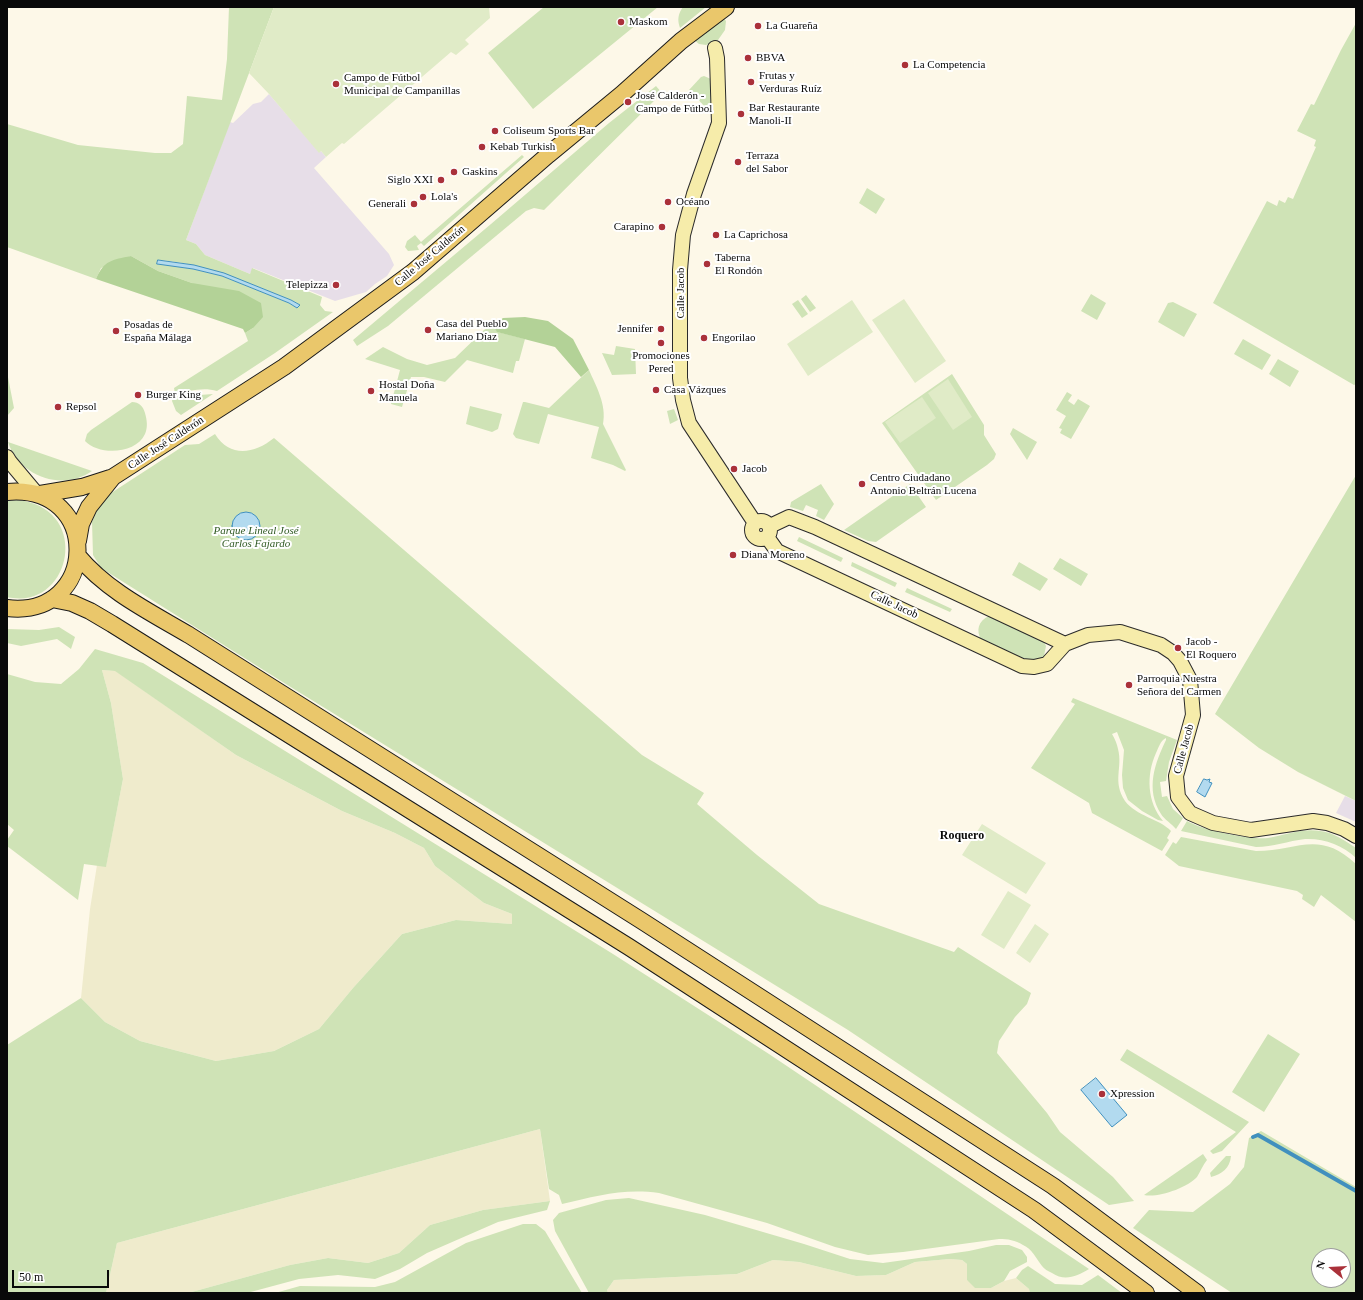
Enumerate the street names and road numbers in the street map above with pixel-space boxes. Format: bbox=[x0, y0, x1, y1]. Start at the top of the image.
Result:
street label: Calle José Calderón bbox=[392, 223, 468, 289]
street label: Calle Jacob bbox=[674, 267, 688, 319]
street label: Calle José Calderón bbox=[126, 414, 206, 472]
street label: Calle Jacob bbox=[868, 588, 920, 622]
street label: Calle Jacob bbox=[1171, 723, 1197, 775]

